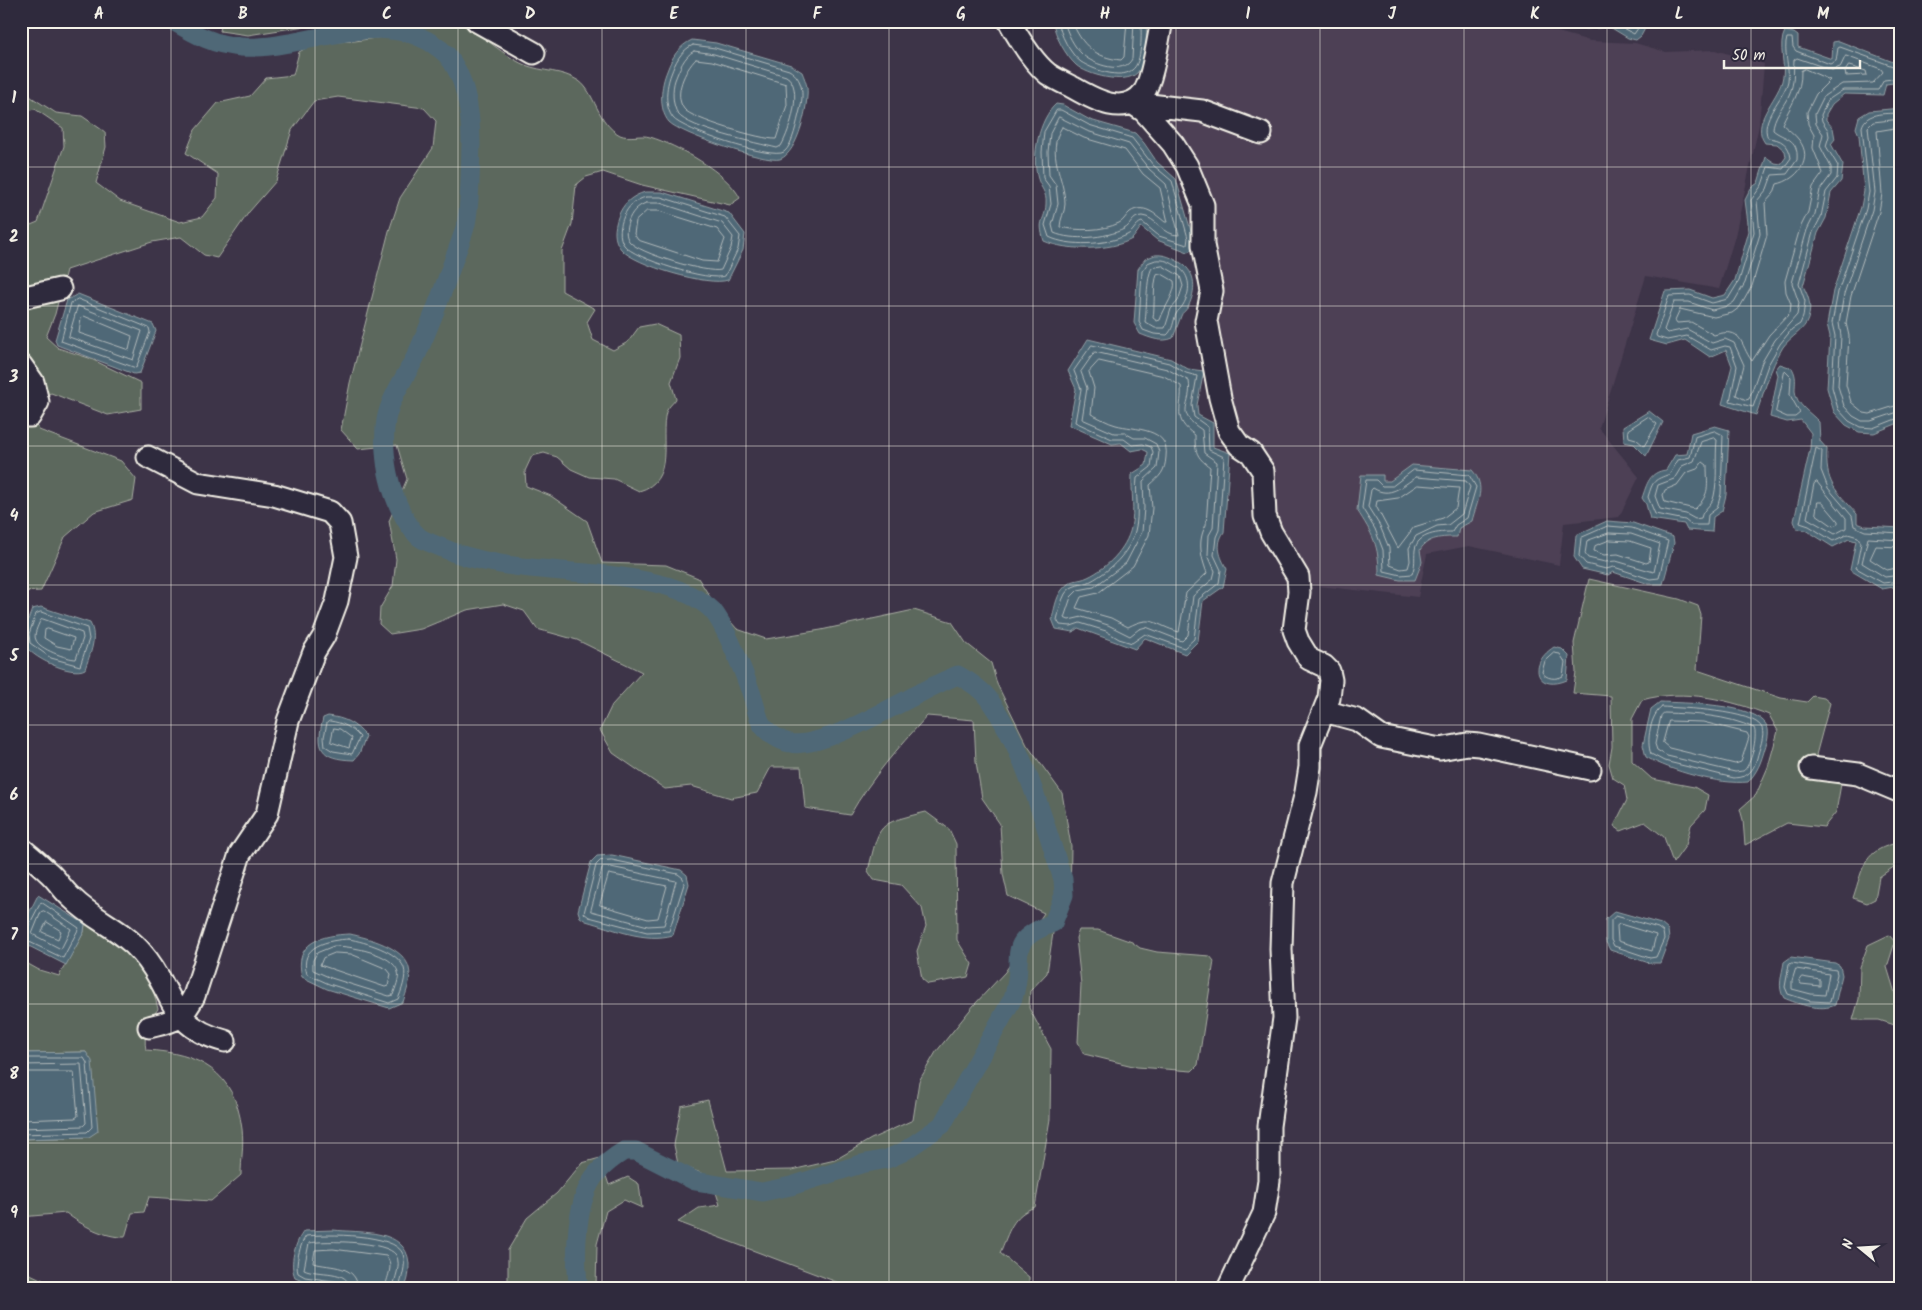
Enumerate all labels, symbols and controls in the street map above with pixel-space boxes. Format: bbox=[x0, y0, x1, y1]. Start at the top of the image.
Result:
text: A bbox=[94, 2, 104, 27]
text: B bbox=[238, 2, 248, 27]
text: C bbox=[382, 2, 392, 27]
text: D bbox=[525, 2, 536, 27]
text: E bbox=[670, 2, 680, 27]
text: F bbox=[813, 2, 823, 27]
text: G bbox=[956, 2, 966, 27]
text: H bbox=[1100, 2, 1110, 27]
text: I bbox=[1246, 2, 1251, 27]
text: J bbox=[1388, 2, 1397, 27]
text: K bbox=[1530, 2, 1540, 27]
text: L bbox=[1675, 2, 1683, 27]
text: M bbox=[1817, 2, 1830, 27]
scale bar bbox=[1724, 38, 1861, 70]
text: 50 m bbox=[1732, 44, 1766, 68]
text: 1 bbox=[12, 86, 17, 111]
text: 2 bbox=[9, 225, 19, 250]
text: 3 bbox=[9, 365, 19, 390]
text: 4 bbox=[10, 504, 19, 529]
text: 5 bbox=[9, 644, 20, 669]
text: 6 bbox=[10, 783, 19, 808]
text: 7 bbox=[10, 923, 18, 948]
text: 8 bbox=[9, 1062, 19, 1087]
text: 9 bbox=[10, 1201, 18, 1226]
north arrow bbox=[1834, 1222, 1884, 1272]
text: N bbox=[1837, 1237, 1860, 1252]

